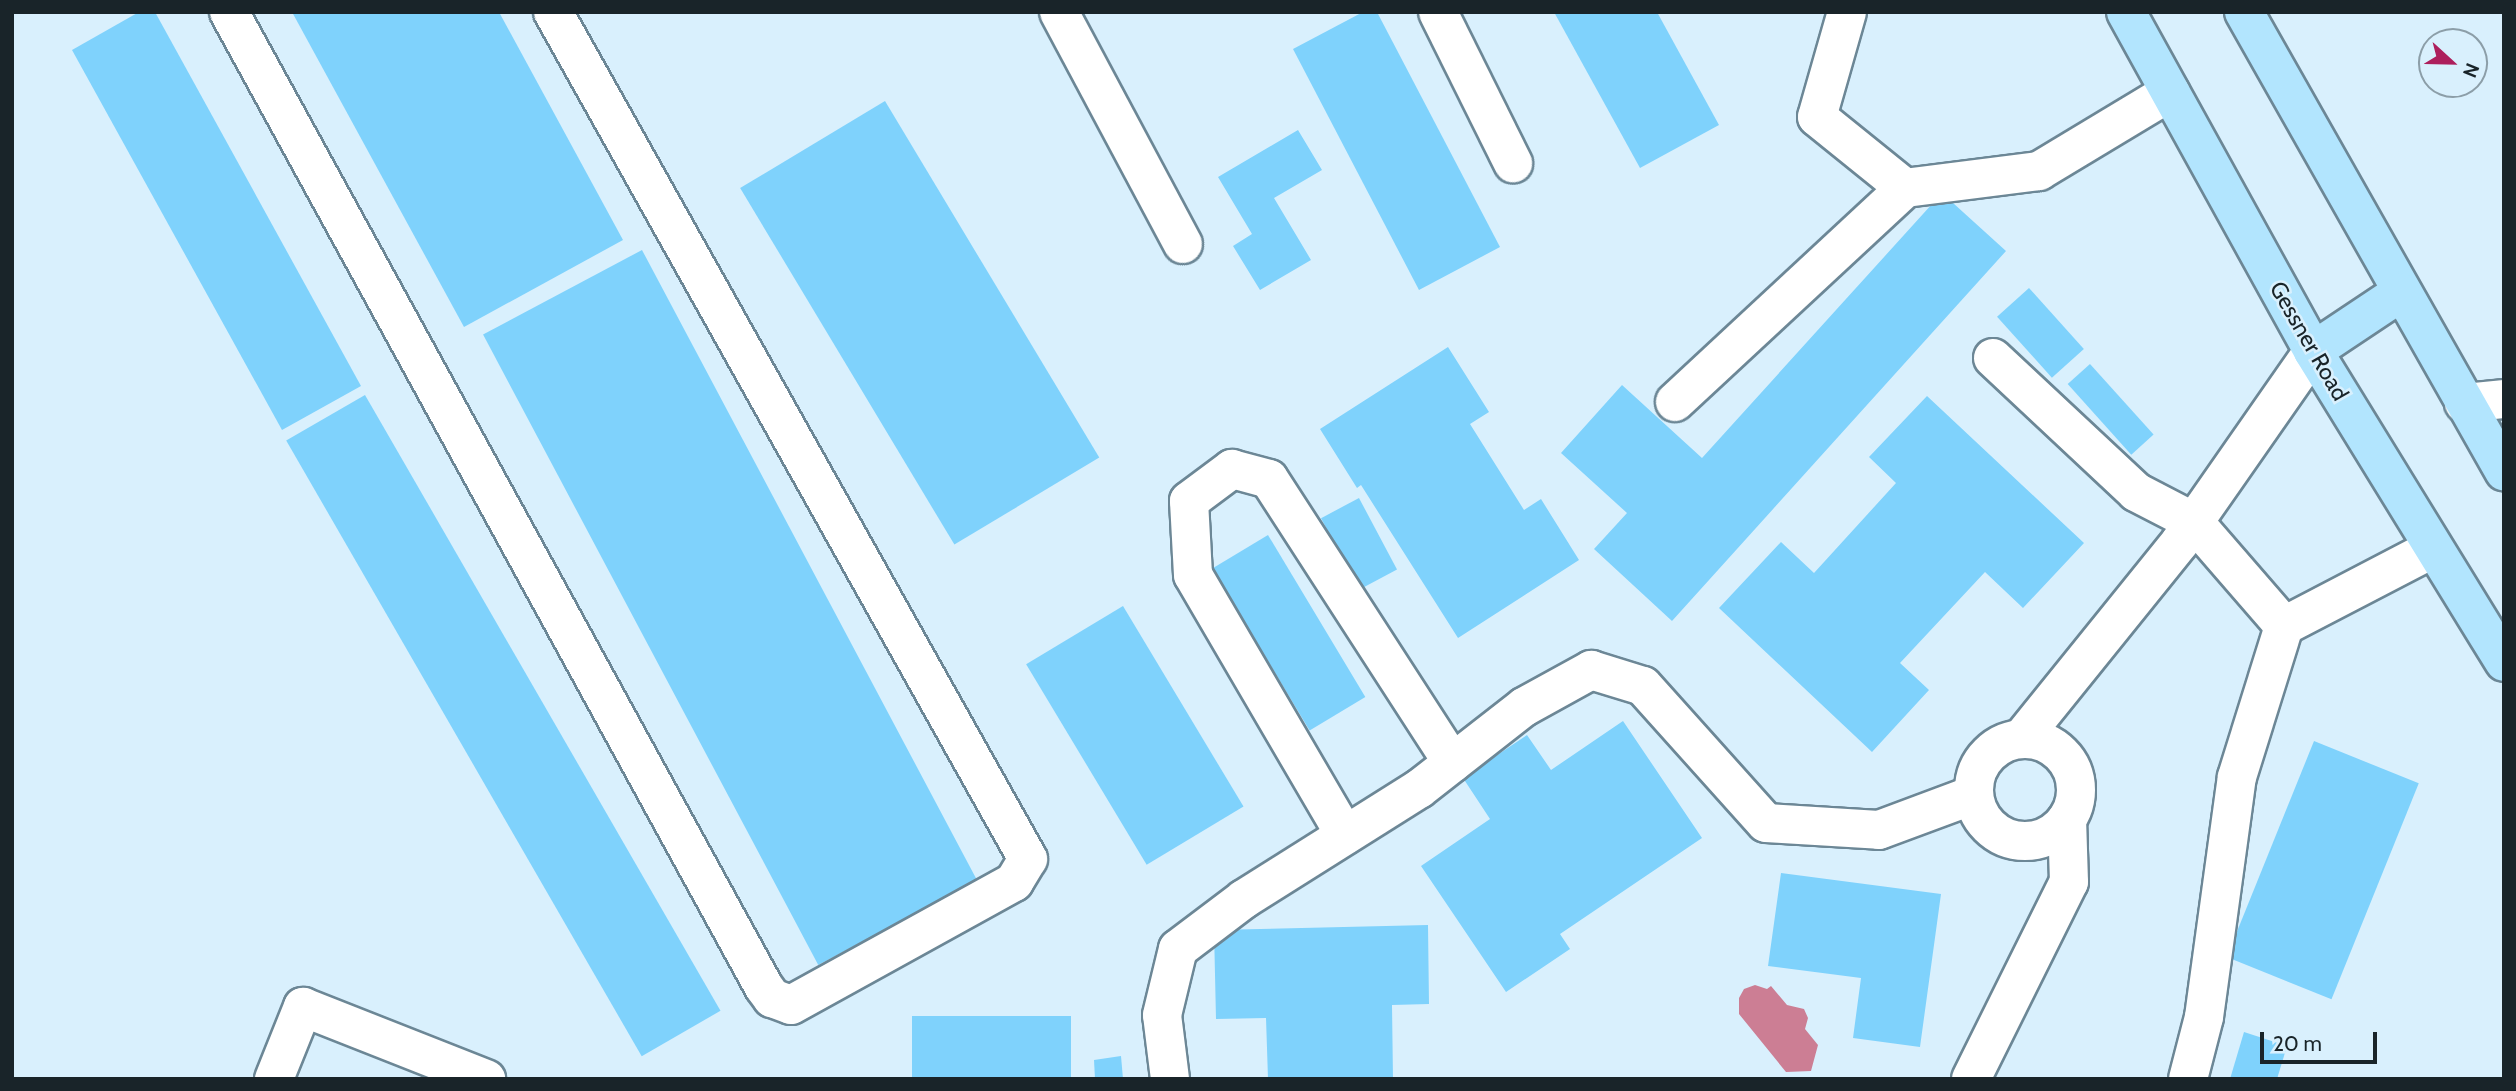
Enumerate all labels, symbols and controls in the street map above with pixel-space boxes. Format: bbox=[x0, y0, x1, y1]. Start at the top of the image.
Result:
north arrow bbox=[2418, 28, 2488, 98]
text: N bbox=[2458, 60, 2484, 81]
street label: Gessner Road bbox=[2264, 276, 2354, 406]
scale bar bbox=[2264, 1018, 2381, 1062]
text: 20 m bbox=[2273, 1031, 2322, 1056]

